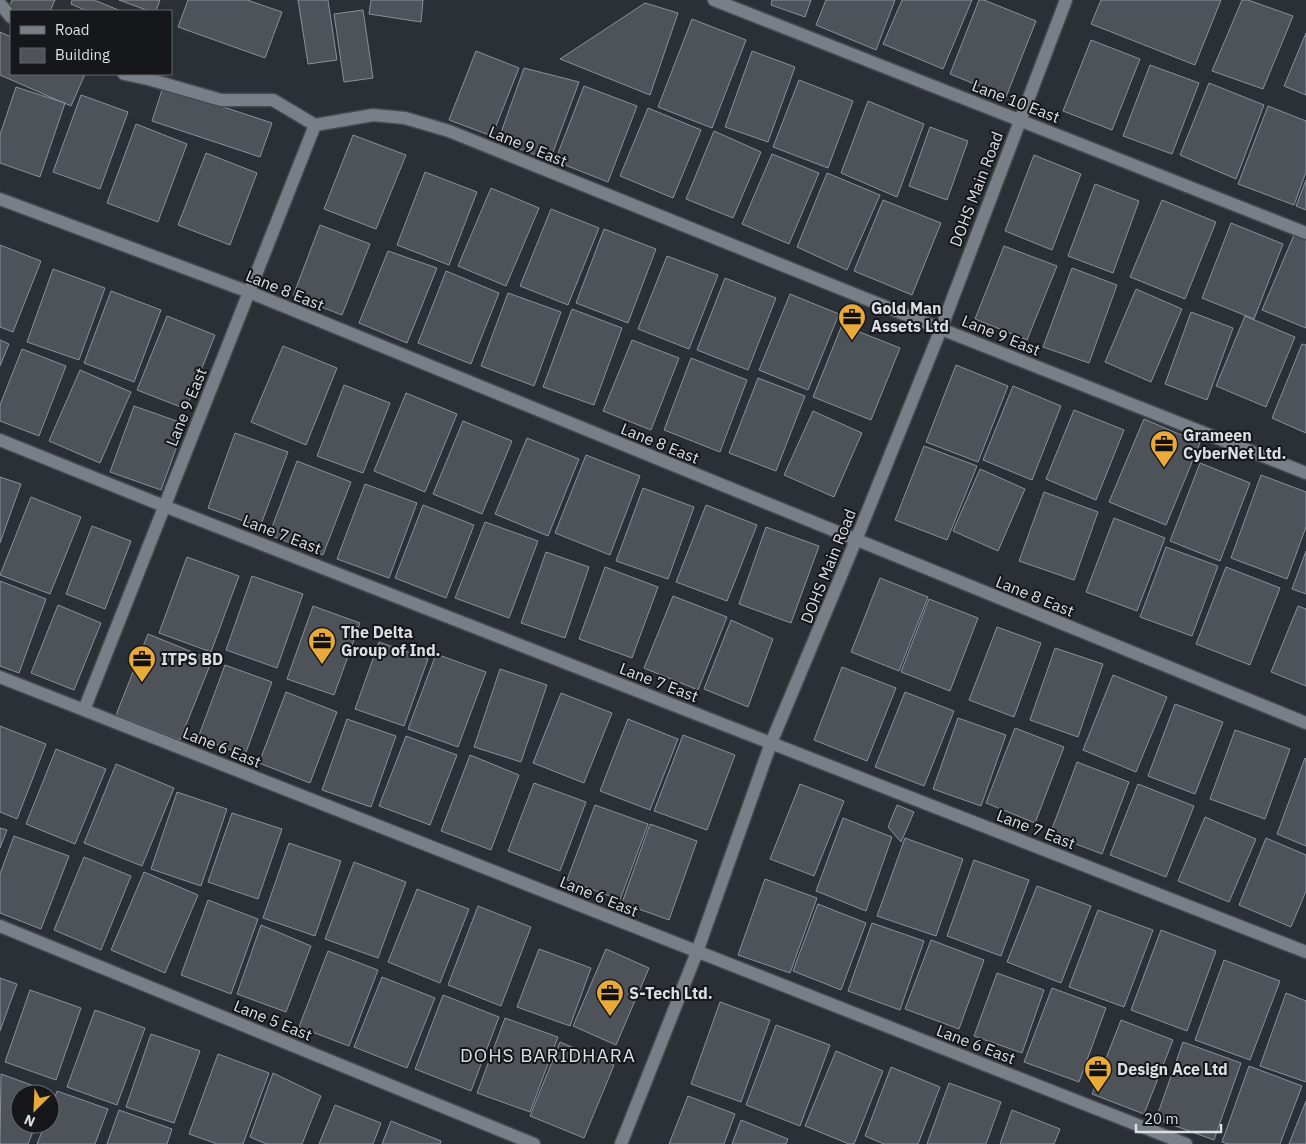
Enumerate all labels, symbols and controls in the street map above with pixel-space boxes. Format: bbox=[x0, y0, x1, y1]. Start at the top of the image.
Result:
legend bbox=[10, 10, 172, 75]
text: Road bbox=[55, 20, 90, 39]
text: Building bbox=[55, 45, 110, 64]
street label: Lane 10 East bbox=[969, 75, 1063, 127]
street label: Lane 9 East bbox=[486, 121, 570, 171]
street label: DOHS Main Road bbox=[945, 129, 1007, 249]
street label: Lane 8 East bbox=[243, 265, 327, 315]
place label: Gold Man Assets Ltd bbox=[871, 298, 949, 336]
office icon: Gold Man Assets Ltd bbox=[837, 302, 867, 341]
street label: Lane 9 East bbox=[959, 310, 1043, 360]
street label: Lane 9 East bbox=[161, 365, 211, 449]
street label: Lane 8 East bbox=[618, 418, 702, 468]
place label: Grameen CyberNet Ltd. bbox=[1183, 425, 1287, 463]
office icon: Grameen CyberNet Ltd. bbox=[1149, 429, 1179, 468]
street label: DOHS Main Road bbox=[796, 506, 860, 626]
street label: Lane 7 East bbox=[240, 510, 324, 558]
street label: Lane 8 East bbox=[993, 571, 1077, 621]
place label: The Delta Group of Ind. bbox=[341, 622, 441, 660]
office icon: The Delta Group of Ind. bbox=[307, 626, 337, 665]
office icon: ITPS BD bbox=[127, 644, 157, 683]
place label: ITPS BD bbox=[161, 649, 223, 669]
street label: Lane 7 East bbox=[617, 658, 701, 706]
street label: Lane 6 East bbox=[180, 722, 264, 772]
street label: Lane 7 East bbox=[994, 805, 1078, 853]
street label: Lane 6 East bbox=[557, 871, 641, 921]
office icon: S-Tech Ltd. bbox=[595, 978, 625, 1017]
place label: S-Tech Ltd. bbox=[629, 983, 713, 1003]
street label: Lane 5 East bbox=[231, 995, 315, 1045]
street label: Lane 6 East bbox=[934, 1020, 1018, 1068]
district label: DOHS BARIDHARA bbox=[460, 1043, 636, 1067]
office icon: Design Ace Ltd bbox=[1083, 1054, 1113, 1093]
place label: Design Ace Ltd bbox=[1117, 1059, 1228, 1079]
north arrow bbox=[10, 1084, 60, 1134]
scale bar bbox=[1136, 1102, 1221, 1134]
text: 20 m bbox=[1144, 1109, 1179, 1128]
text: N bbox=[21, 1111, 38, 1131]

